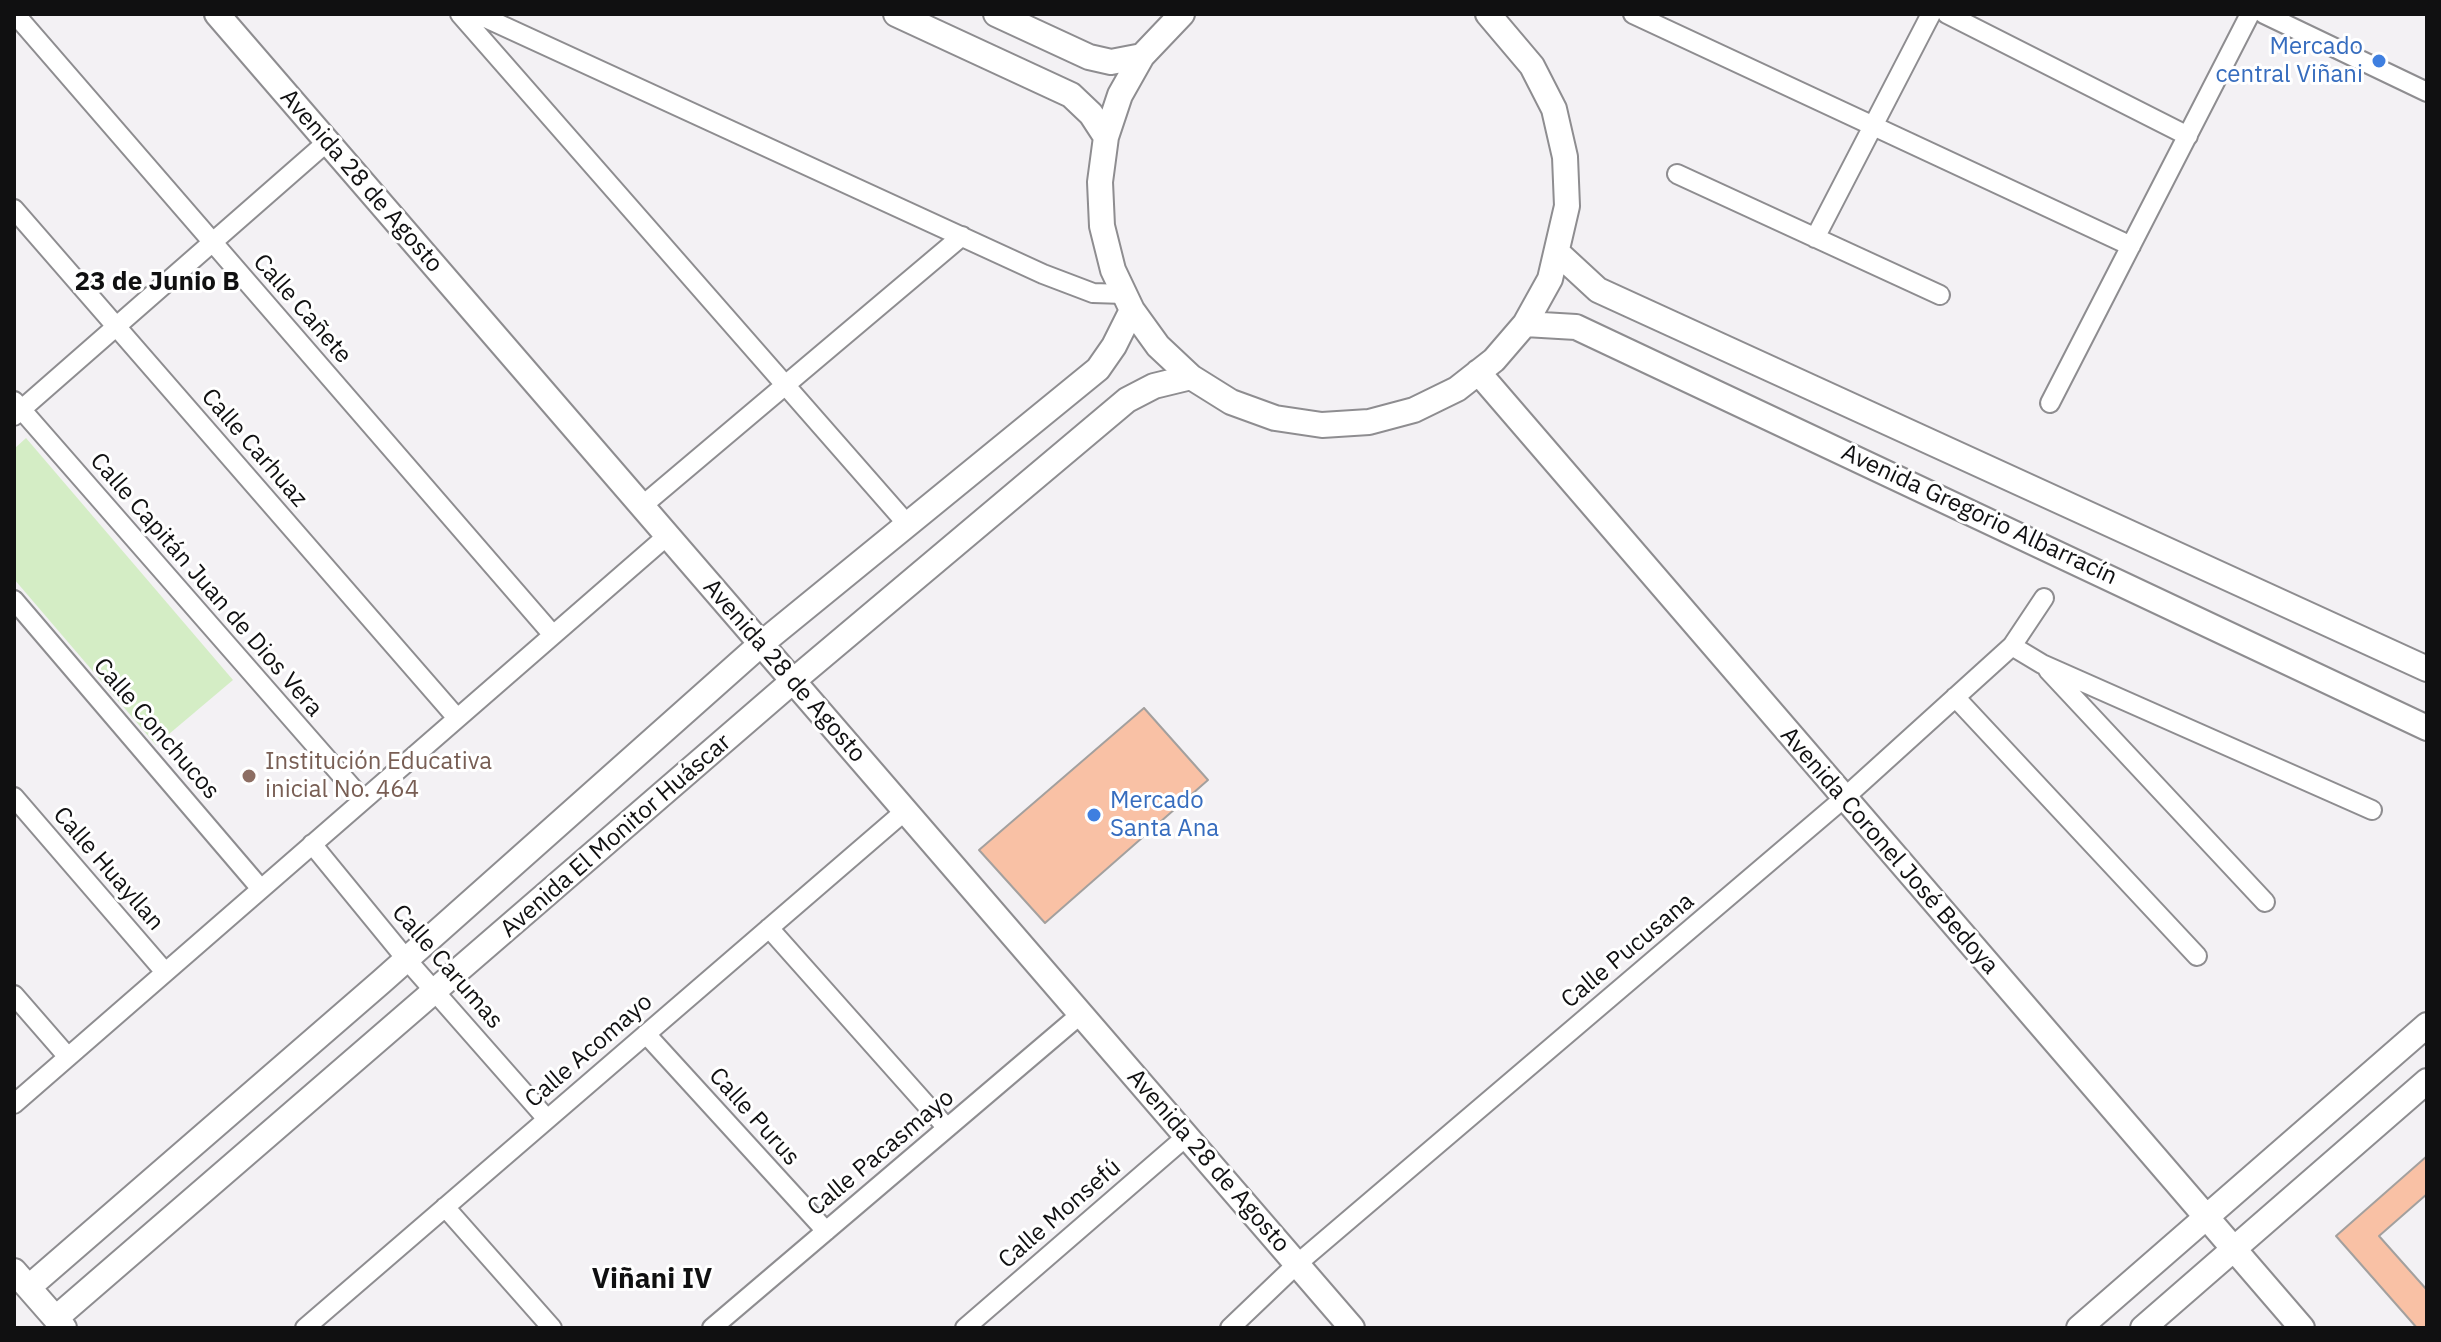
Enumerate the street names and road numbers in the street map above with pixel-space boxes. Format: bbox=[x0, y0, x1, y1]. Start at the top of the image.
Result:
street label: Avenida 28 de Agosto bbox=[274, 83, 448, 279]
street label: Calle Cañete bbox=[247, 248, 357, 370]
street label: Calle Carhuaz bbox=[195, 383, 313, 513]
street label: Avenida Gregorio Albarracín bbox=[1837, 438, 2121, 592]
street label: Calle Capitán Juan de Dios Vera bbox=[84, 447, 328, 723]
street label: Avenida 28 de Agosto bbox=[697, 573, 871, 769]
street label: Calle Conchucos bbox=[87, 652, 225, 806]
street label: Avenida Coronel José Bedoya bbox=[1774, 722, 2004, 980]
street label: Avenida El Monitor Huáscar bbox=[495, 728, 737, 944]
street label: Calle Huayllan bbox=[47, 801, 169, 937]
street label: Calle Pucusana bbox=[1556, 887, 1700, 1015]
street label: Calle Carumas bbox=[385, 899, 509, 1035]
street label: Calle Acomayo bbox=[519, 988, 659, 1114]
street label: Calle Purus bbox=[703, 1062, 805, 1172]
street label: Avenida 28 de Agosto bbox=[1121, 1063, 1295, 1259]
street label: Calle Pacasmayo bbox=[802, 1083, 960, 1223]
street label: Calle Monsefú bbox=[993, 1153, 1127, 1275]

